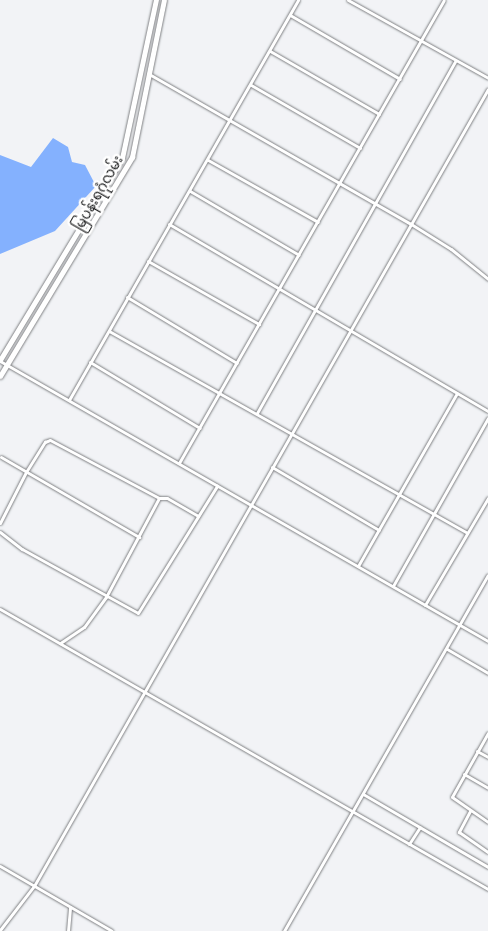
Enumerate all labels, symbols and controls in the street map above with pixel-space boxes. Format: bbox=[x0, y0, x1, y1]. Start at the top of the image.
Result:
street label: မြပန်းရဂုံလမ်း bbox=[70, 152, 126, 234]

